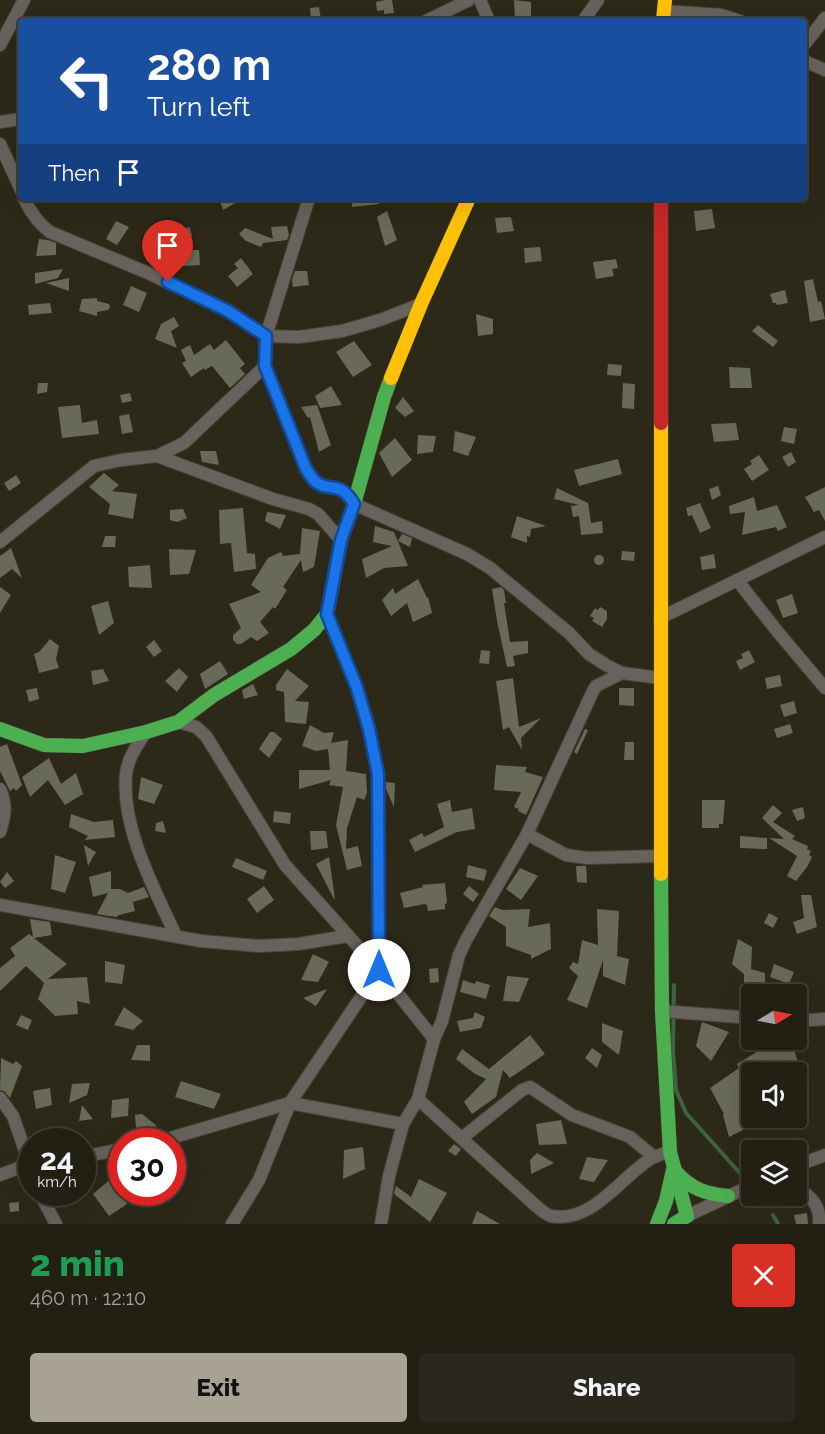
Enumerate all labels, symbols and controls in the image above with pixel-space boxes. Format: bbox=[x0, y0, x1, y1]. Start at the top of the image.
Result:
text: 280 m bbox=[147, 41, 271, 90]
icon: left bbox=[48, 42, 126, 120]
text: Turn left bbox=[147, 91, 250, 122]
icon: arrive bbox=[112, 156, 145, 189]
text: Then bbox=[48, 160, 100, 186]
pin bbox=[142, 220, 193, 282]
icon: arrive bbox=[151, 229, 184, 262]
position arrow bbox=[347, 938, 411, 1002]
north arrow bbox=[741, 984, 807, 1050]
map controls bbox=[741, 984, 807, 1206]
button: sound bbox=[741, 1062, 807, 1128]
speed limit sign: 30 bbox=[108, 1128, 186, 1206]
button: layers bbox=[741, 1140, 807, 1206]
text: 24 bbox=[40, 1142, 74, 1177]
text: km/h bbox=[37, 1173, 77, 1191]
text: 2 min bbox=[30, 1242, 125, 1284]
button: close bbox=[732, 1244, 795, 1307]
text: 460 m · 12:10 bbox=[30, 1286, 146, 1310]
button: Exit bbox=[30, 1353, 407, 1422]
button: Share bbox=[419, 1353, 795, 1422]

